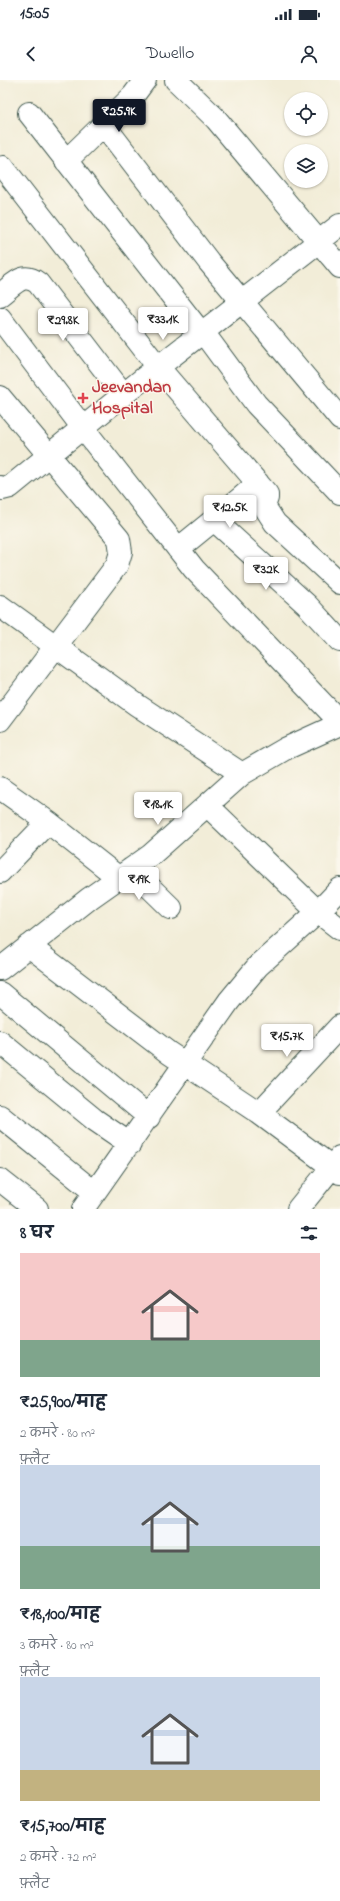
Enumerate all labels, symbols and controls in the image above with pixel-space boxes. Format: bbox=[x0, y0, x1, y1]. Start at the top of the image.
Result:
text: 15:05 bbox=[20, 3, 50, 25]
text: Dwello bbox=[146, 41, 194, 67]
icon: back bbox=[20, 43, 42, 65]
icon: person bbox=[298, 43, 320, 65]
map controls bbox=[284, 92, 328, 188]
button: locate bbox=[284, 92, 328, 136]
pin: ₹25.9K bbox=[86, 99, 152, 133]
text: ₹25.9K bbox=[102, 102, 136, 121]
button: layers bbox=[284, 144, 328, 188]
pin: ₹33.1K bbox=[130, 307, 196, 341]
pin: ₹29.8K bbox=[30, 308, 96, 342]
text: ₹33.1K bbox=[147, 310, 179, 329]
text: ₹29.8K bbox=[47, 311, 79, 330]
place label: Jeevandan Hospital bbox=[92, 375, 171, 422]
marker: Jeevandan Hospital bbox=[77, 392, 89, 404]
pin: ₹12.5K bbox=[197, 495, 263, 529]
text: ₹12.5K bbox=[213, 498, 247, 517]
pin: ₹32K bbox=[242, 557, 290, 591]
text: ₹32K bbox=[253, 560, 279, 579]
pin: ₹18.1K bbox=[125, 792, 191, 826]
text: ₹18.1K bbox=[143, 795, 173, 814]
pin: ₹19K bbox=[115, 867, 163, 901]
text: ₹19K bbox=[128, 870, 150, 889]
pin: ₹15.7K bbox=[254, 1024, 320, 1058]
text: ₹15.7K bbox=[270, 1027, 304, 1046]
text: 8 घर bbox=[20, 1221, 53, 1246]
icon: filters bbox=[298, 1222, 320, 1244]
icon: home bbox=[134, 1279, 206, 1351]
text: ₹25,900/माह bbox=[20, 1390, 106, 1415]
text: 2 कमरे · 80 m² bbox=[20, 1424, 95, 1443]
text: फ़्लैट bbox=[20, 1451, 50, 1470]
icon: home bbox=[134, 1491, 206, 1563]
text: ₹18,100/माह bbox=[20, 1602, 100, 1627]
text: 3 कमरे · 80 m² bbox=[20, 1636, 94, 1655]
text: फ़्लैट bbox=[20, 1663, 50, 1682]
icon: home bbox=[134, 1703, 206, 1775]
text: ₹15,700/माह bbox=[20, 1814, 105, 1839]
text: 2 कमरे · 72 m² bbox=[20, 1848, 96, 1867]
text: फ़्लैट bbox=[20, 1875, 50, 1894]

